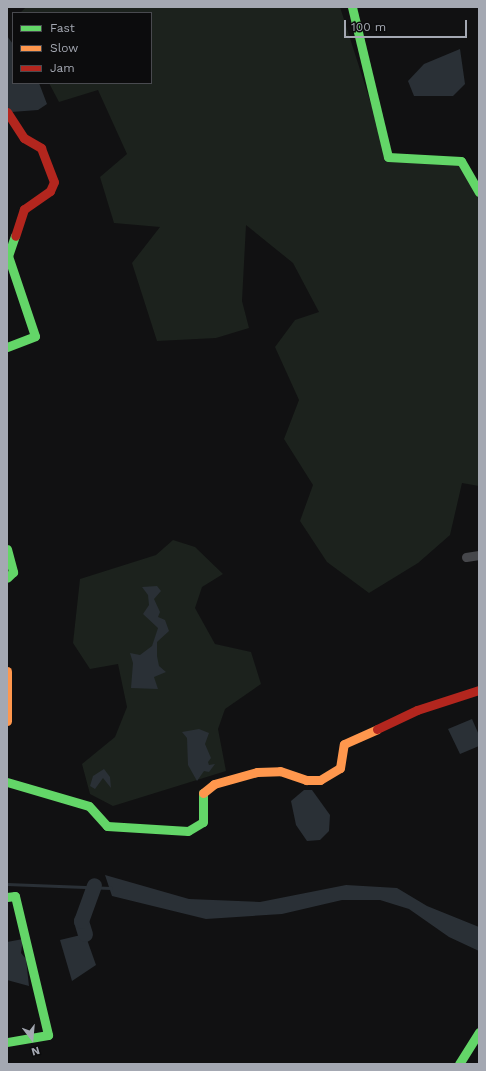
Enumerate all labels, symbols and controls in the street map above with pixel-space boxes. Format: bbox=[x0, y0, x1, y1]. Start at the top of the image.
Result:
legend bbox=[12, 12, 152, 84]
scale bar bbox=[346, 12, 469, 38]
text: 100 m bbox=[351, 20, 386, 34]
text: Fast bbox=[50, 21, 75, 35]
text: Slow bbox=[50, 41, 78, 55]
text: Jam bbox=[50, 61, 75, 75]
north arrow bbox=[12, 1019, 52, 1059]
text: N bbox=[30, 1044, 41, 1058]

